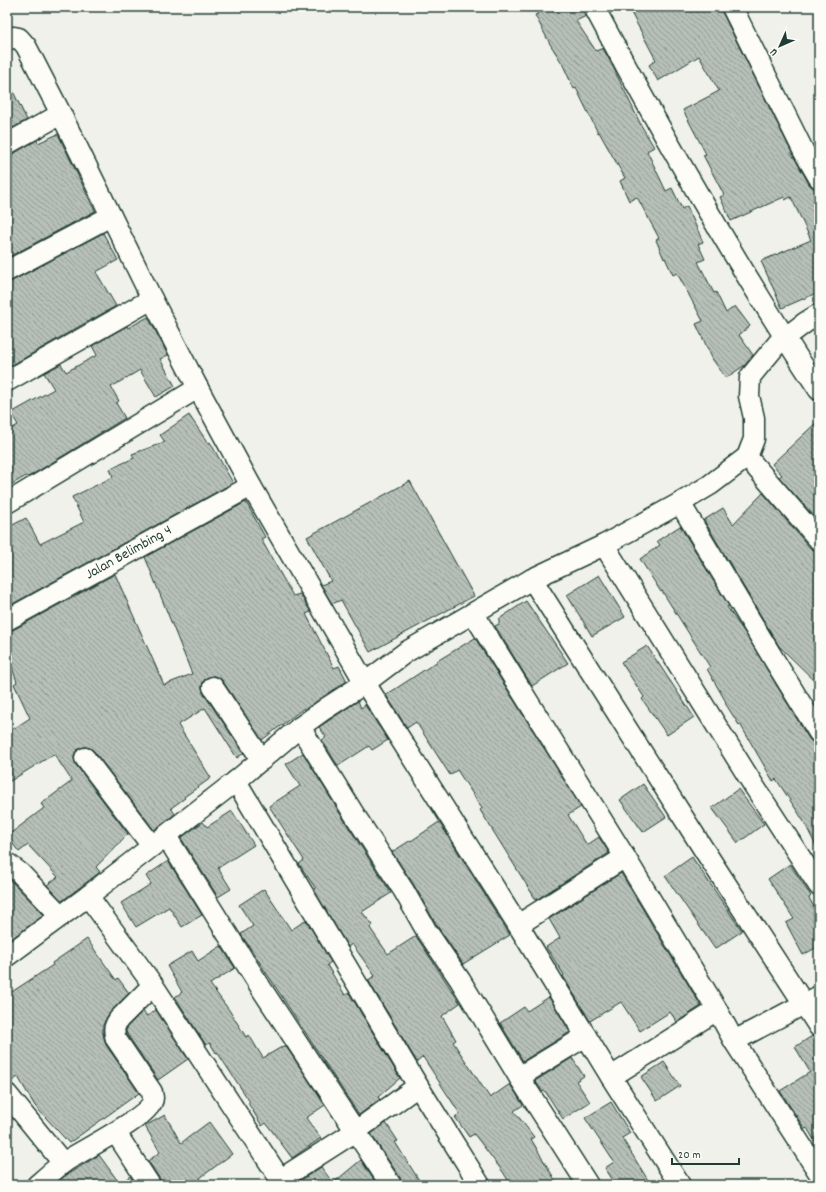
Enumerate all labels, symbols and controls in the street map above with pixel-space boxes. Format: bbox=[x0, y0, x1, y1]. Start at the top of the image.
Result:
north arrow bbox=[760, 26, 800, 66]
text: U bbox=[767, 44, 782, 59]
street label: Jalan Belimbing 4 bbox=[82, 520, 176, 586]
scale bar bbox=[672, 1140, 739, 1166]
text: 20 m bbox=[678, 1147, 701, 1164]

